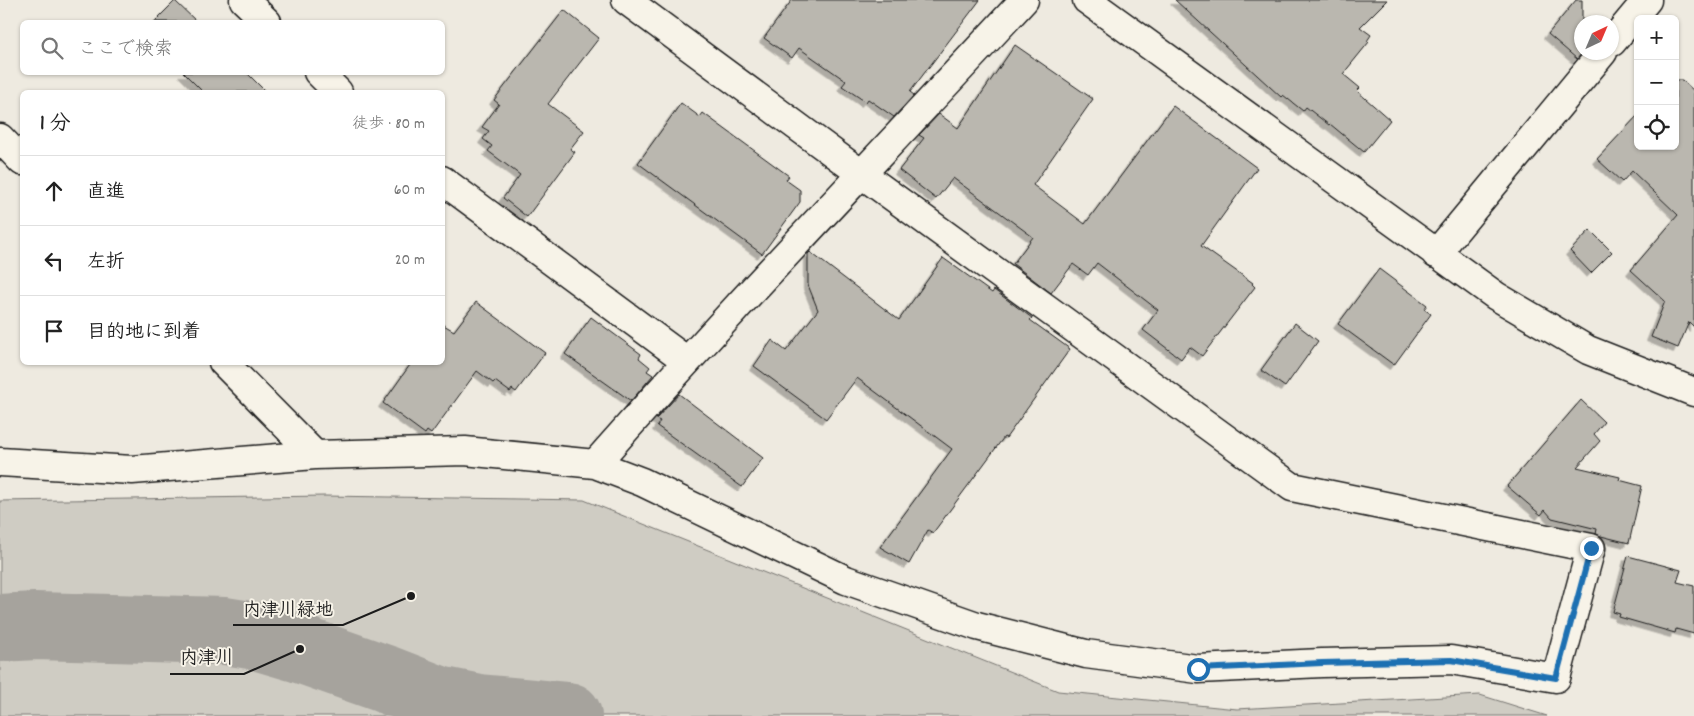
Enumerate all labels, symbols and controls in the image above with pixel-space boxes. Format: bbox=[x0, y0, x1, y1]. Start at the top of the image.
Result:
north arrow bbox=[1574, 15, 1619, 60]
map controls bbox=[1634, 15, 1679, 150]
button: + bbox=[1634, 15, 1679, 60]
search box bbox=[20, 20, 445, 75]
icon: search bbox=[38, 34, 66, 62]
text: ここで検索 bbox=[78, 37, 173, 64]
button: − bbox=[1634, 60, 1679, 105]
button: locate bbox=[1634, 105, 1679, 150]
text: 1 分 bbox=[40, 110, 70, 140]
text: 徒歩 · 80 m bbox=[352, 113, 425, 136]
icon: ahead bbox=[40, 177, 68, 205]
text: 60 m bbox=[394, 179, 425, 202]
text: 直進 bbox=[87, 180, 125, 207]
icon: left bbox=[40, 247, 68, 275]
text: 20 m bbox=[395, 249, 425, 272]
text: 左折 bbox=[87, 250, 125, 277]
icon: arrive bbox=[40, 317, 68, 345]
text: 目的地に到着 bbox=[87, 320, 201, 347]
route end bbox=[1580, 537, 1603, 560]
callout: 内津川緑地 bbox=[233, 592, 343, 625]
text: 内津川緑地 bbox=[243, 599, 333, 624]
callout: 内津川 bbox=[170, 641, 244, 674]
text: 内津川 bbox=[180, 647, 234, 672]
route start bbox=[1187, 658, 1210, 681]

